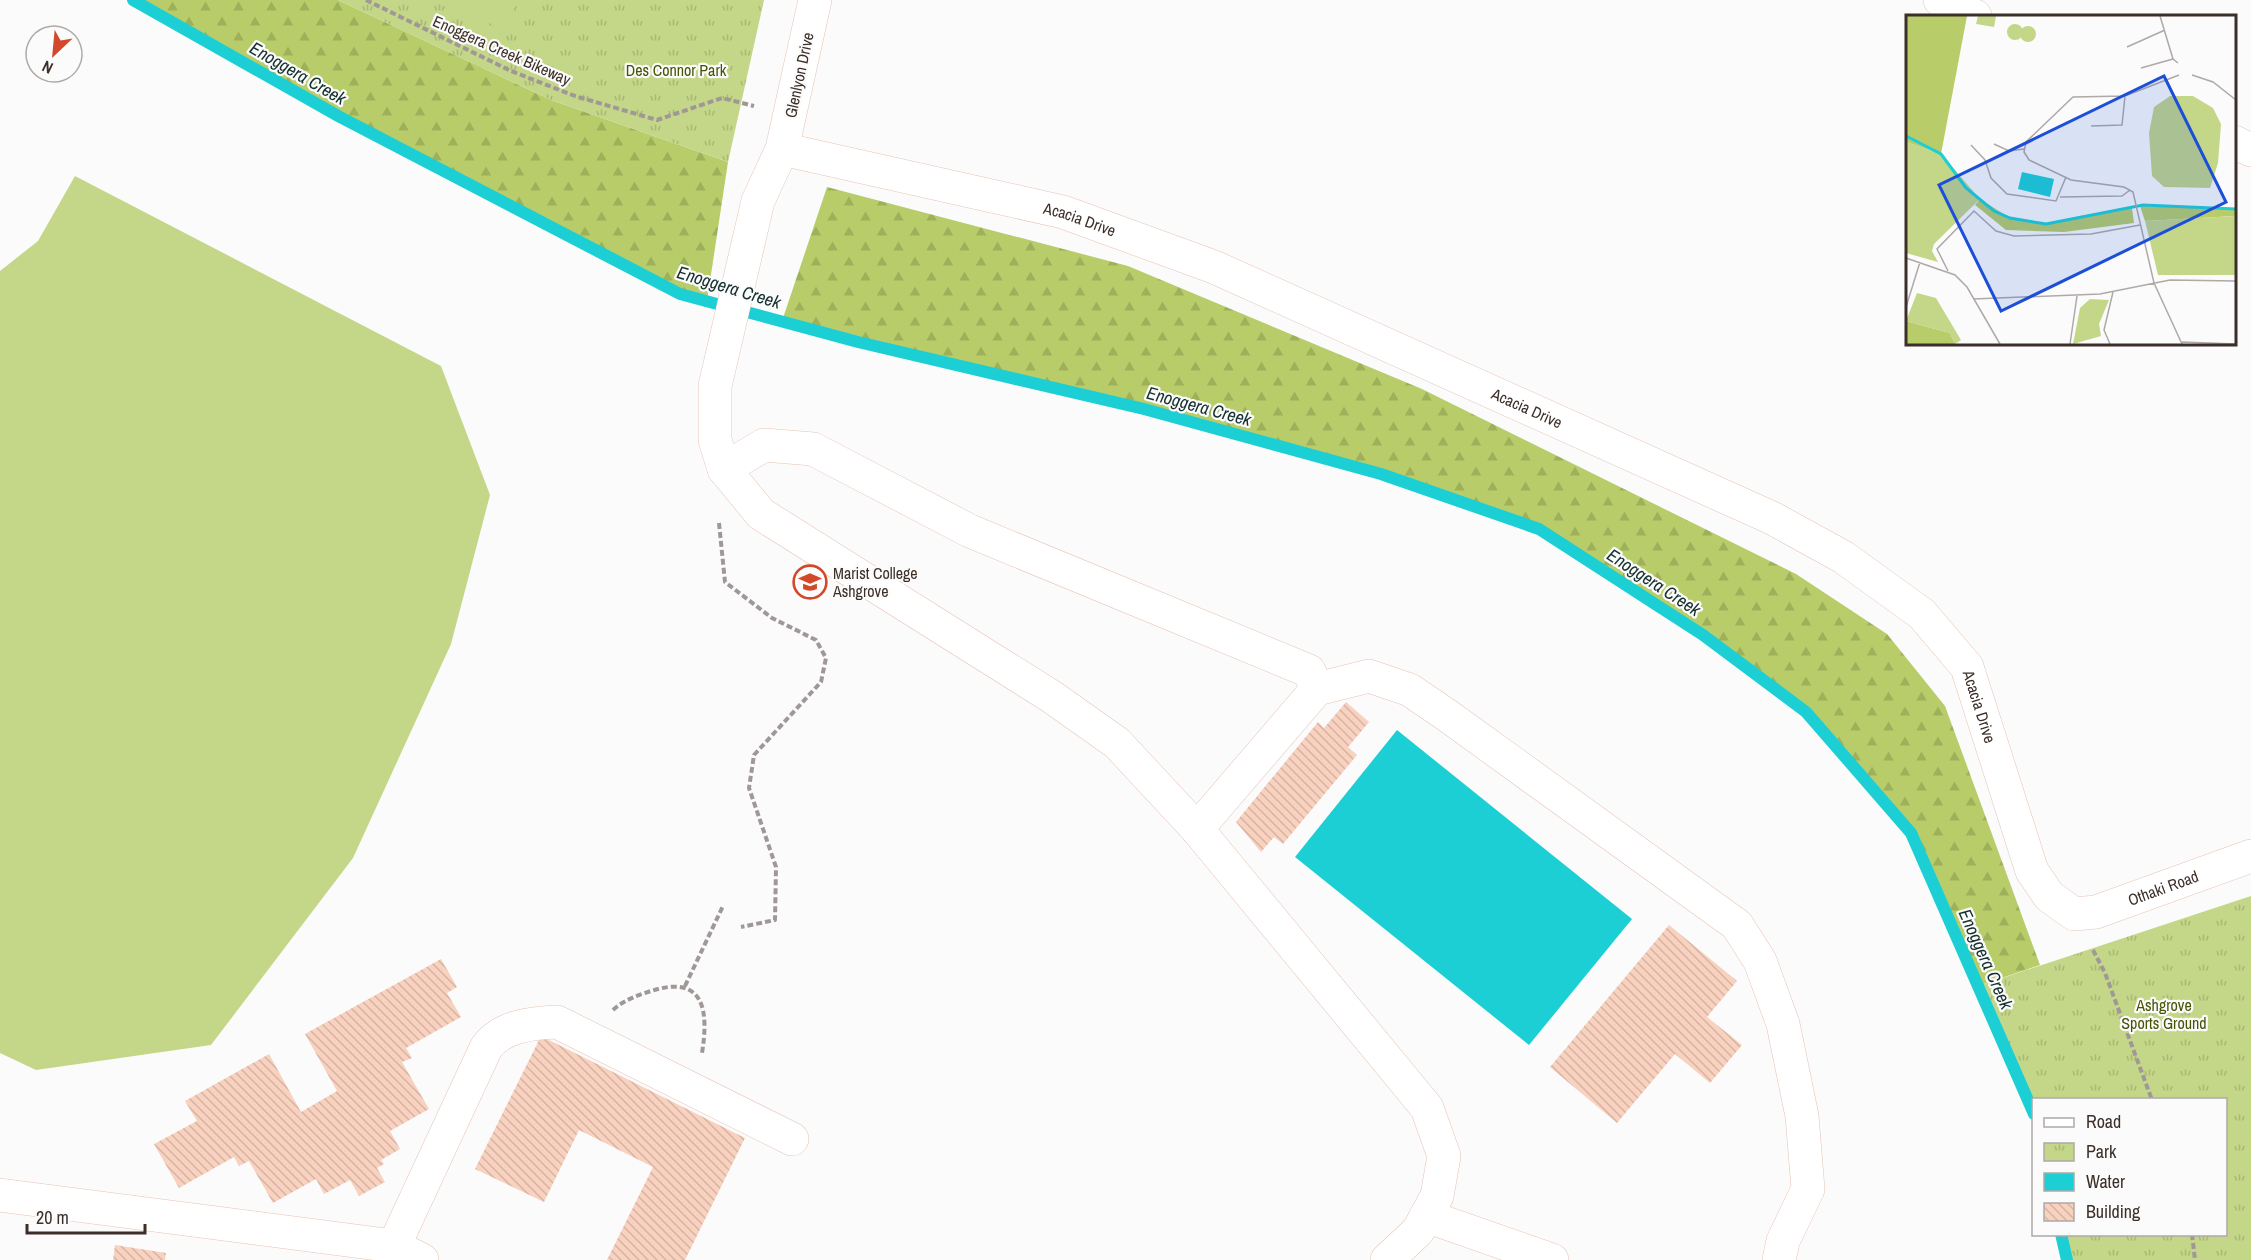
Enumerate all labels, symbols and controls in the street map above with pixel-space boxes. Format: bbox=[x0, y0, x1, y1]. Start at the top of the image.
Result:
street label: Enoggera Creek Bikeway bbox=[430, 10, 575, 90]
inset map bbox=[1906, 15, 2236, 345]
north arrow bbox=[24, 24, 84, 84]
street label: Glenlyon Drive bbox=[779, 30, 819, 120]
water label: Enoggera Creek bbox=[245, 35, 351, 111]
text: N bbox=[38, 56, 57, 79]
park label: Des Connor Park bbox=[626, 59, 727, 81]
street label: Acacia Drive bbox=[1041, 197, 1119, 241]
water label: Enoggera Creek bbox=[674, 259, 785, 315]
water label: Enoggera Creek bbox=[1144, 380, 1255, 432]
street label: Acacia Drive bbox=[1487, 382, 1566, 433]
water label: Enoggera Creek bbox=[1602, 542, 1706, 622]
place label: Marist College Ashgrove bbox=[832, 562, 918, 602]
school or university icon: Marist College Ashgrove bbox=[792, 564, 828, 600]
street label: Acacia Drive bbox=[1957, 666, 2001, 746]
street label: Othaki Road bbox=[2125, 865, 2201, 911]
water label: Enoggera Creek bbox=[1953, 905, 2020, 1014]
park label: Ashgrove Sports Ground bbox=[2121, 994, 2207, 1034]
legend bbox=[2032, 1098, 2227, 1236]
text: Road bbox=[2086, 1109, 2121, 1134]
text: Park bbox=[2086, 1139, 2117, 1164]
text: Water bbox=[2086, 1169, 2125, 1194]
scale bar bbox=[27, 1197, 146, 1235]
text: Building bbox=[2086, 1199, 2141, 1224]
text: 20 m bbox=[36, 1205, 69, 1230]

